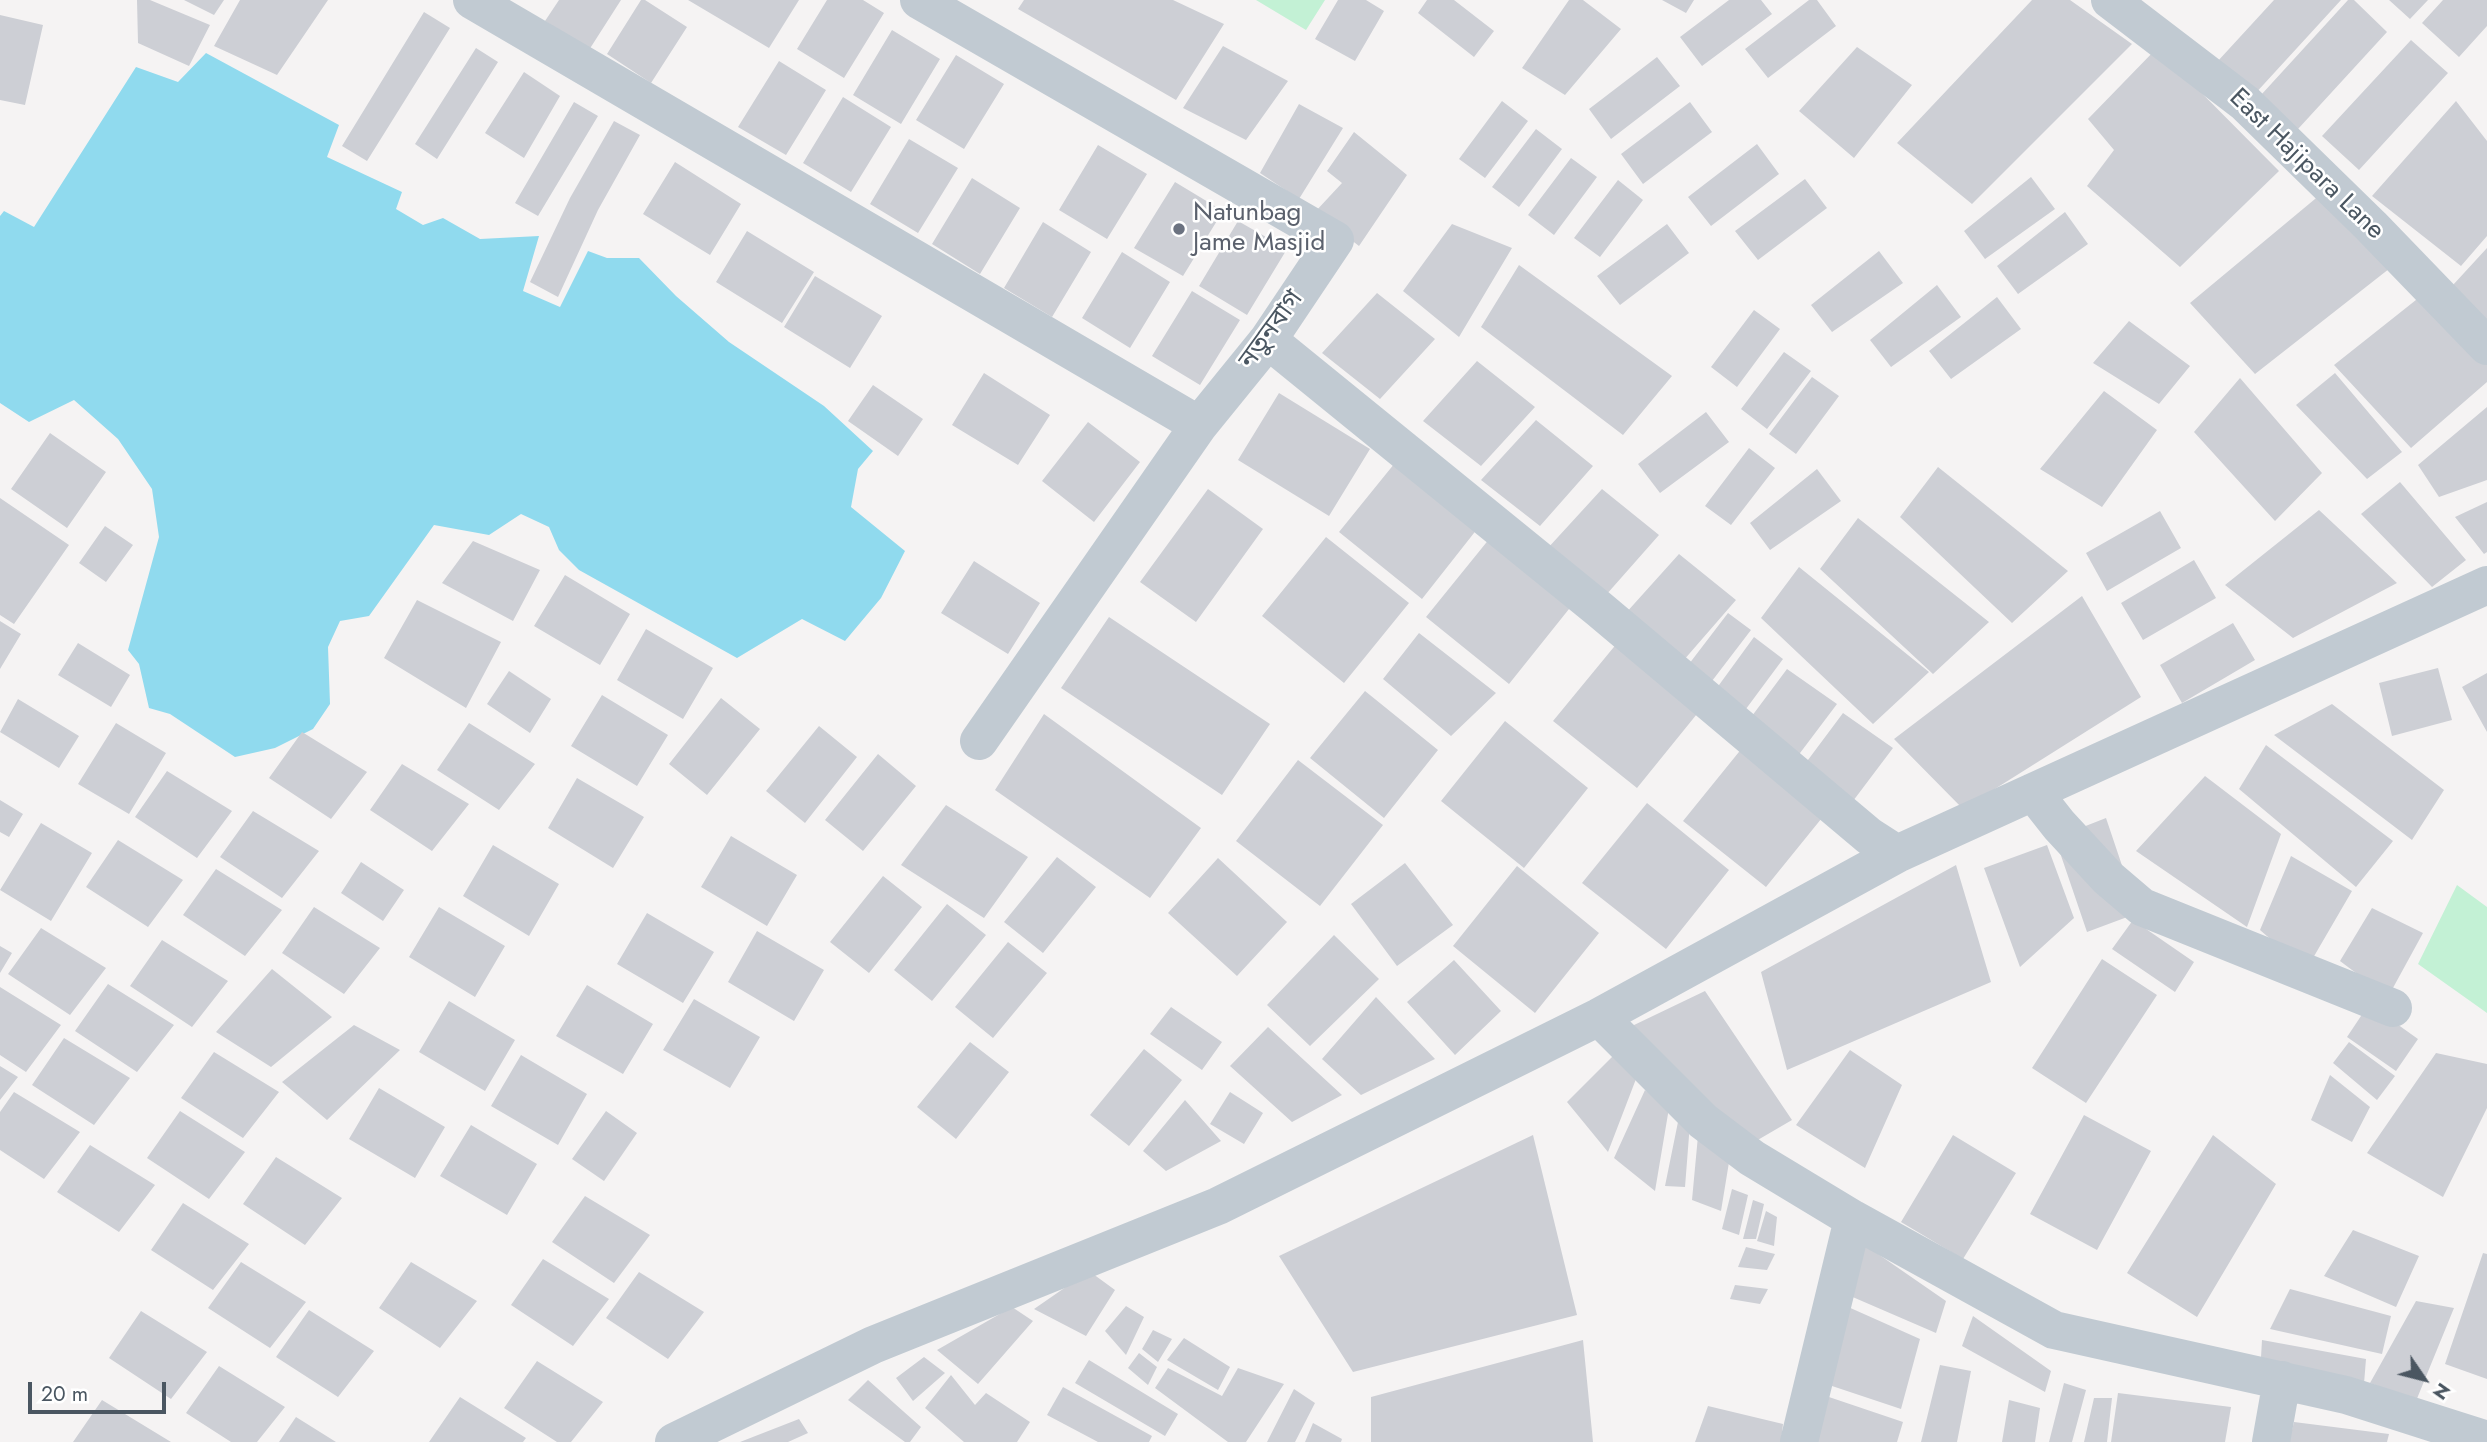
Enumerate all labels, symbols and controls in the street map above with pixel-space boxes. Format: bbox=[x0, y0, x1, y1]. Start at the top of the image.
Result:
street label: East Hajipara Lane bbox=[2222, 83, 2390, 247]
place label: Natunbag Jame Masjid bbox=[1193, 198, 1325, 260]
marker: Natunbag Jame Masjid bbox=[1171, 221, 1187, 237]
street label: নতুনবাগ bbox=[1233, 285, 1311, 375]
north arrow bbox=[2389, 1344, 2459, 1414]
scale bar bbox=[32, 1368, 170, 1412]
text: N bbox=[2426, 1377, 2457, 1405]
text: 20 m bbox=[41, 1379, 88, 1409]

